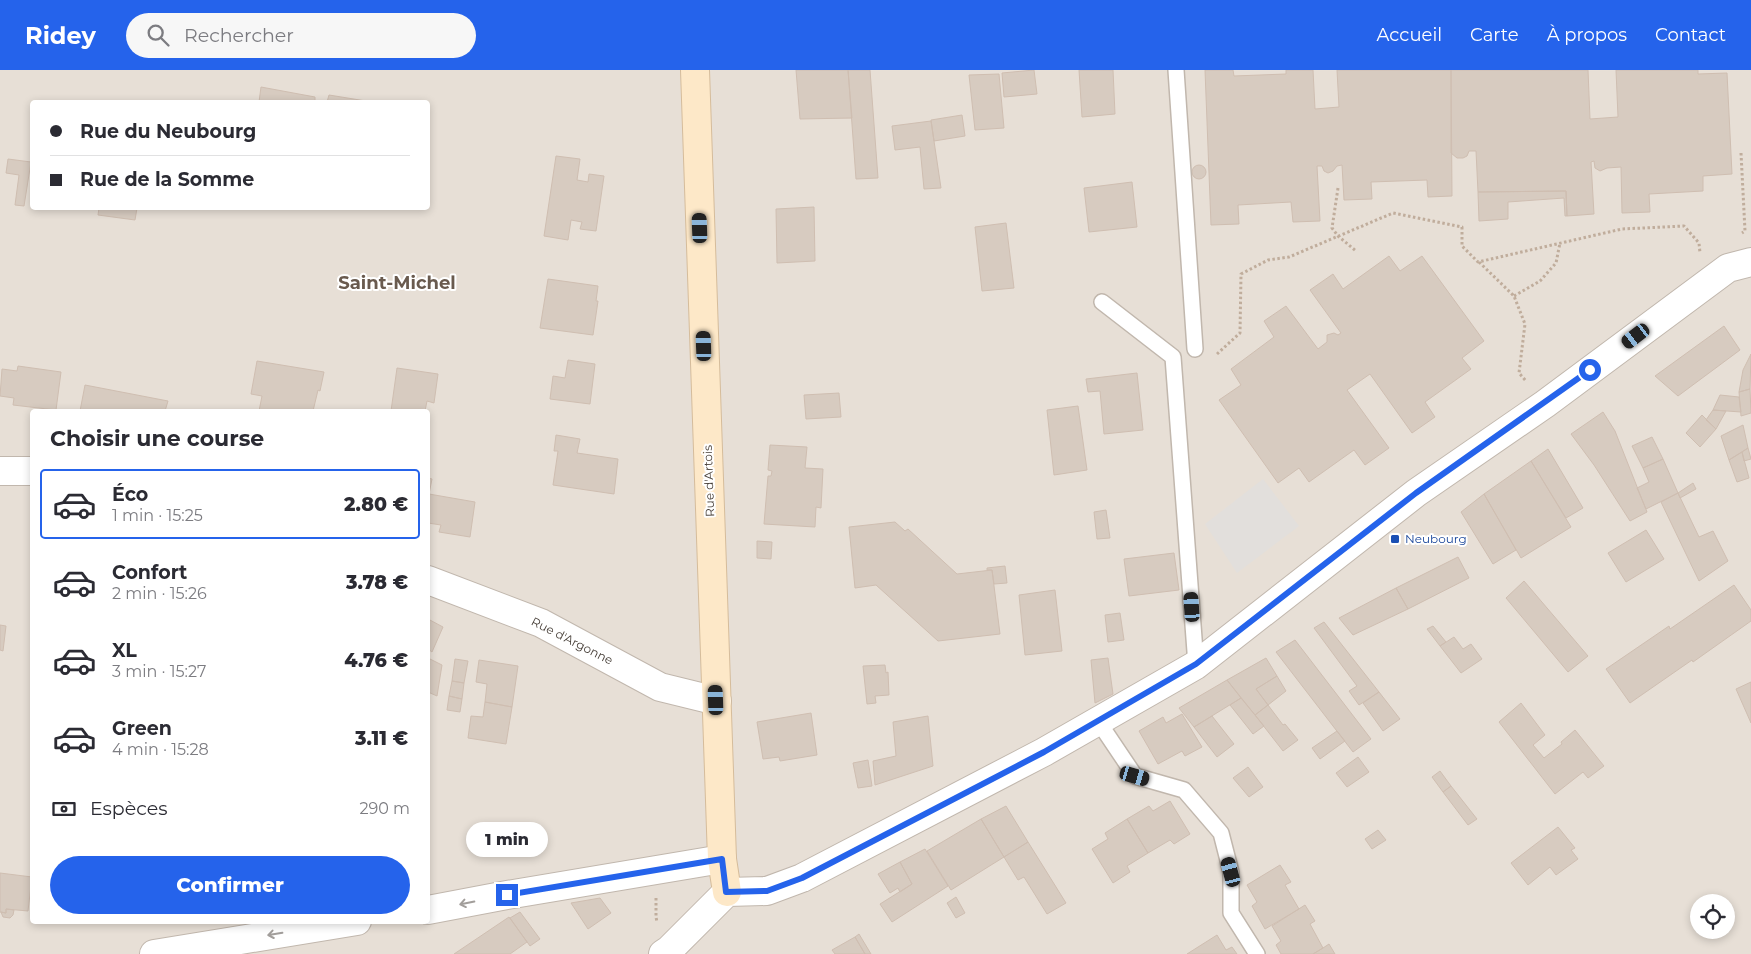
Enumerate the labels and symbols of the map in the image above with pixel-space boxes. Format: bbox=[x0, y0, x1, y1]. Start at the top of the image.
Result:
car bbox=[691, 213, 708, 243]
district label: Saint-Michel bbox=[338, 272, 456, 294]
car bbox=[1619, 321, 1652, 351]
car bbox=[695, 331, 712, 361]
route start bbox=[1579, 359, 1601, 381]
street label: Rue d'Artois bbox=[700, 445, 717, 517]
place label: Neubourg bbox=[1405, 531, 1467, 546]
marker: Neubourg bbox=[1389, 533, 1401, 545]
car bbox=[1183, 592, 1200, 622]
street label: Rue d'Argonne bbox=[529, 614, 616, 668]
car bbox=[707, 685, 724, 715]
car bbox=[1118, 765, 1151, 787]
callout: 1 min bbox=[466, 822, 548, 858]
car bbox=[1219, 856, 1242, 888]
route end bbox=[496, 884, 518, 906]
one-way arrow bbox=[459, 898, 475, 908]
one-way arrow bbox=[267, 930, 283, 940]

